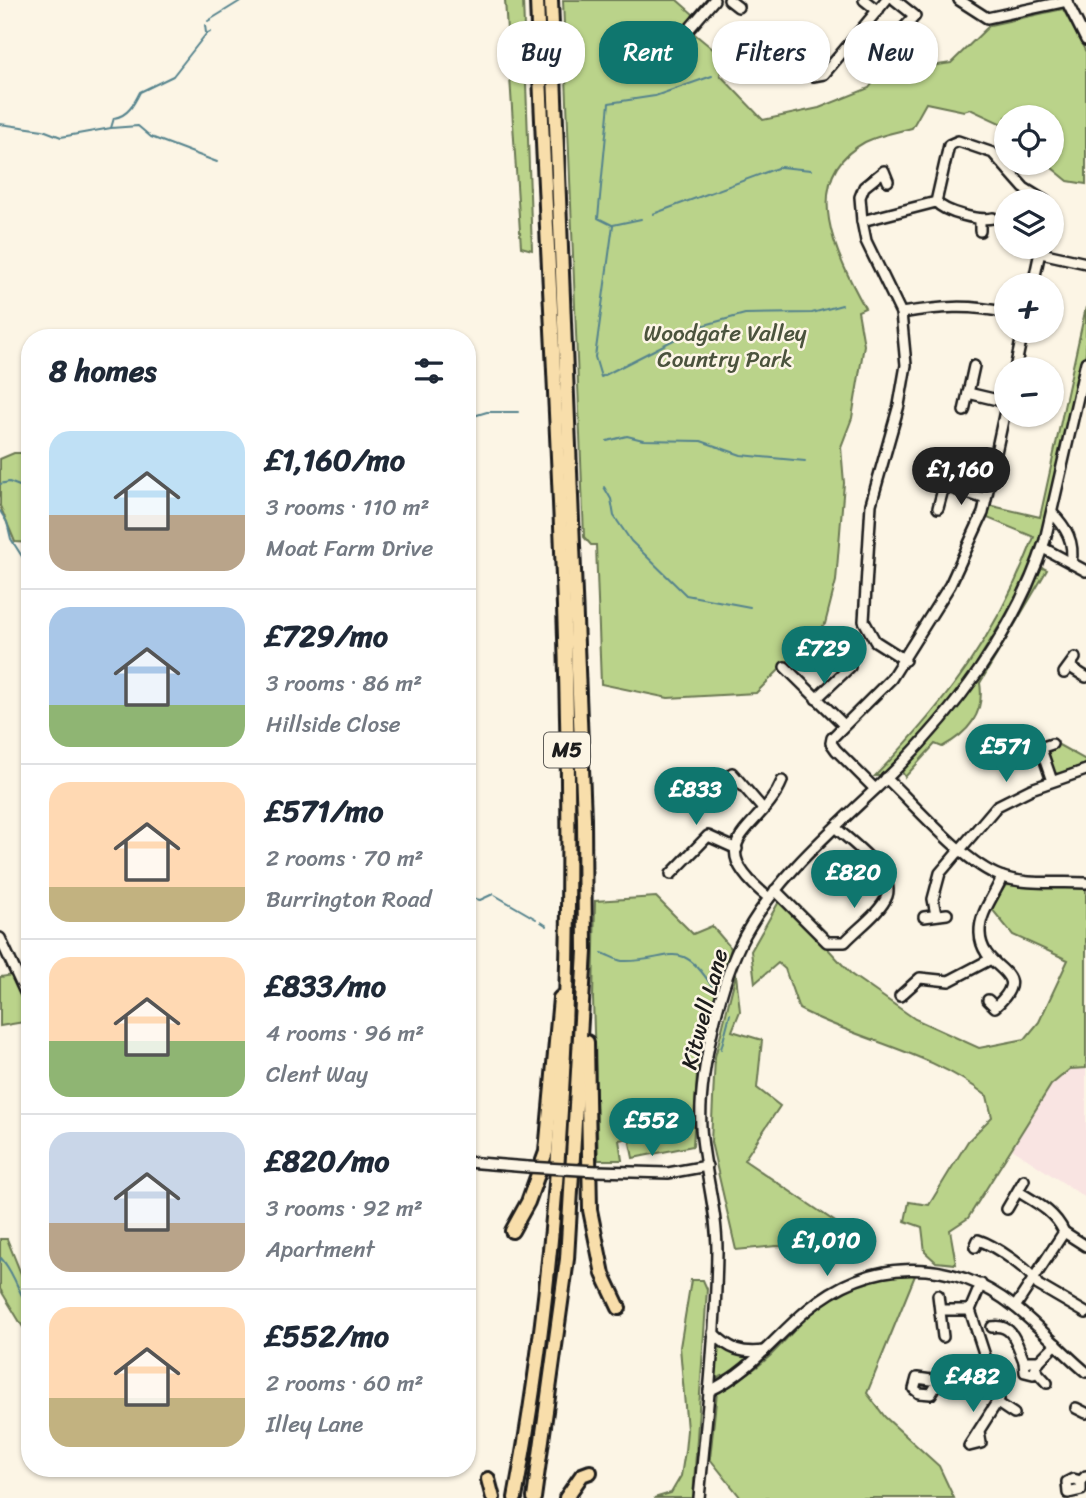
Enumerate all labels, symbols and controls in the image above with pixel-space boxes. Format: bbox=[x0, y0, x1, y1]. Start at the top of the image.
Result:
chip: Buy bbox=[497, 21, 585, 84]
chip: Rent bbox=[599, 21, 698, 84]
chip: Filters bbox=[712, 21, 830, 84]
chip: New bbox=[844, 21, 938, 84]
map controls bbox=[994, 105, 1064, 427]
button: locate bbox=[994, 105, 1064, 175]
button: layers bbox=[994, 189, 1064, 259]
button: + bbox=[994, 273, 1064, 343]
park label: Woodgate Valley Country Park bbox=[643, 313, 807, 380]
text: 8 homes bbox=[49, 344, 157, 398]
icon: filters bbox=[410, 352, 448, 390]
button: − bbox=[994, 357, 1064, 427]
text: £1,160/mo bbox=[266, 433, 405, 487]
pin: £1,160 bbox=[904, 448, 1018, 507]
text: £1,160 bbox=[928, 449, 994, 490]
icon: home bbox=[105, 459, 189, 543]
text: 3 rooms · 110 m² bbox=[266, 487, 430, 528]
text: Moat Farm Drive bbox=[266, 528, 433, 569]
text: £729/mo bbox=[266, 609, 388, 663]
pin: £729 bbox=[783, 626, 865, 686]
text: £729 bbox=[798, 628, 850, 669]
icon: home bbox=[105, 635, 189, 719]
text: 3 rooms · 86 m² bbox=[266, 663, 422, 704]
text: Hillside Close bbox=[266, 704, 401, 745]
pin: £571 bbox=[965, 724, 1047, 784]
text: £571 bbox=[981, 726, 1031, 767]
road number: M5 bbox=[544, 732, 590, 768]
pin: £833 bbox=[655, 768, 737, 827]
text: £833 bbox=[670, 769, 722, 810]
text: £571/mo bbox=[266, 784, 383, 838]
icon: home bbox=[105, 810, 189, 894]
text: 2 rooms · 70 m² bbox=[266, 838, 424, 879]
pin: £820 bbox=[813, 850, 895, 910]
text: £820 bbox=[827, 852, 881, 893]
text: Burrington Road bbox=[266, 879, 431, 920]
street label: Kitwell Lane bbox=[669, 944, 740, 1074]
text: £833/mo bbox=[266, 959, 386, 1013]
icon: home bbox=[105, 985, 189, 1069]
text: 4 rooms · 96 m² bbox=[266, 1013, 424, 1054]
text: Clent Way bbox=[266, 1054, 368, 1095]
pin: £552 bbox=[611, 1098, 693, 1158]
text: £552 bbox=[625, 1100, 679, 1141]
text: £820/mo bbox=[266, 1134, 389, 1188]
icon: home bbox=[105, 1160, 189, 1244]
text: 3 rooms · 92 m² bbox=[266, 1188, 423, 1229]
pin: £1,010 bbox=[770, 1218, 884, 1278]
text: £1,010 bbox=[793, 1220, 861, 1261]
text: Apartment bbox=[266, 1229, 375, 1270]
text: £552/mo bbox=[266, 1309, 389, 1363]
icon: home bbox=[105, 1335, 189, 1419]
pin: £482 bbox=[932, 1354, 1014, 1414]
text: £482 bbox=[946, 1356, 1000, 1397]
text: 2 rooms · 60 m² bbox=[266, 1363, 424, 1404]
text: Illey Lane bbox=[266, 1404, 363, 1445]

